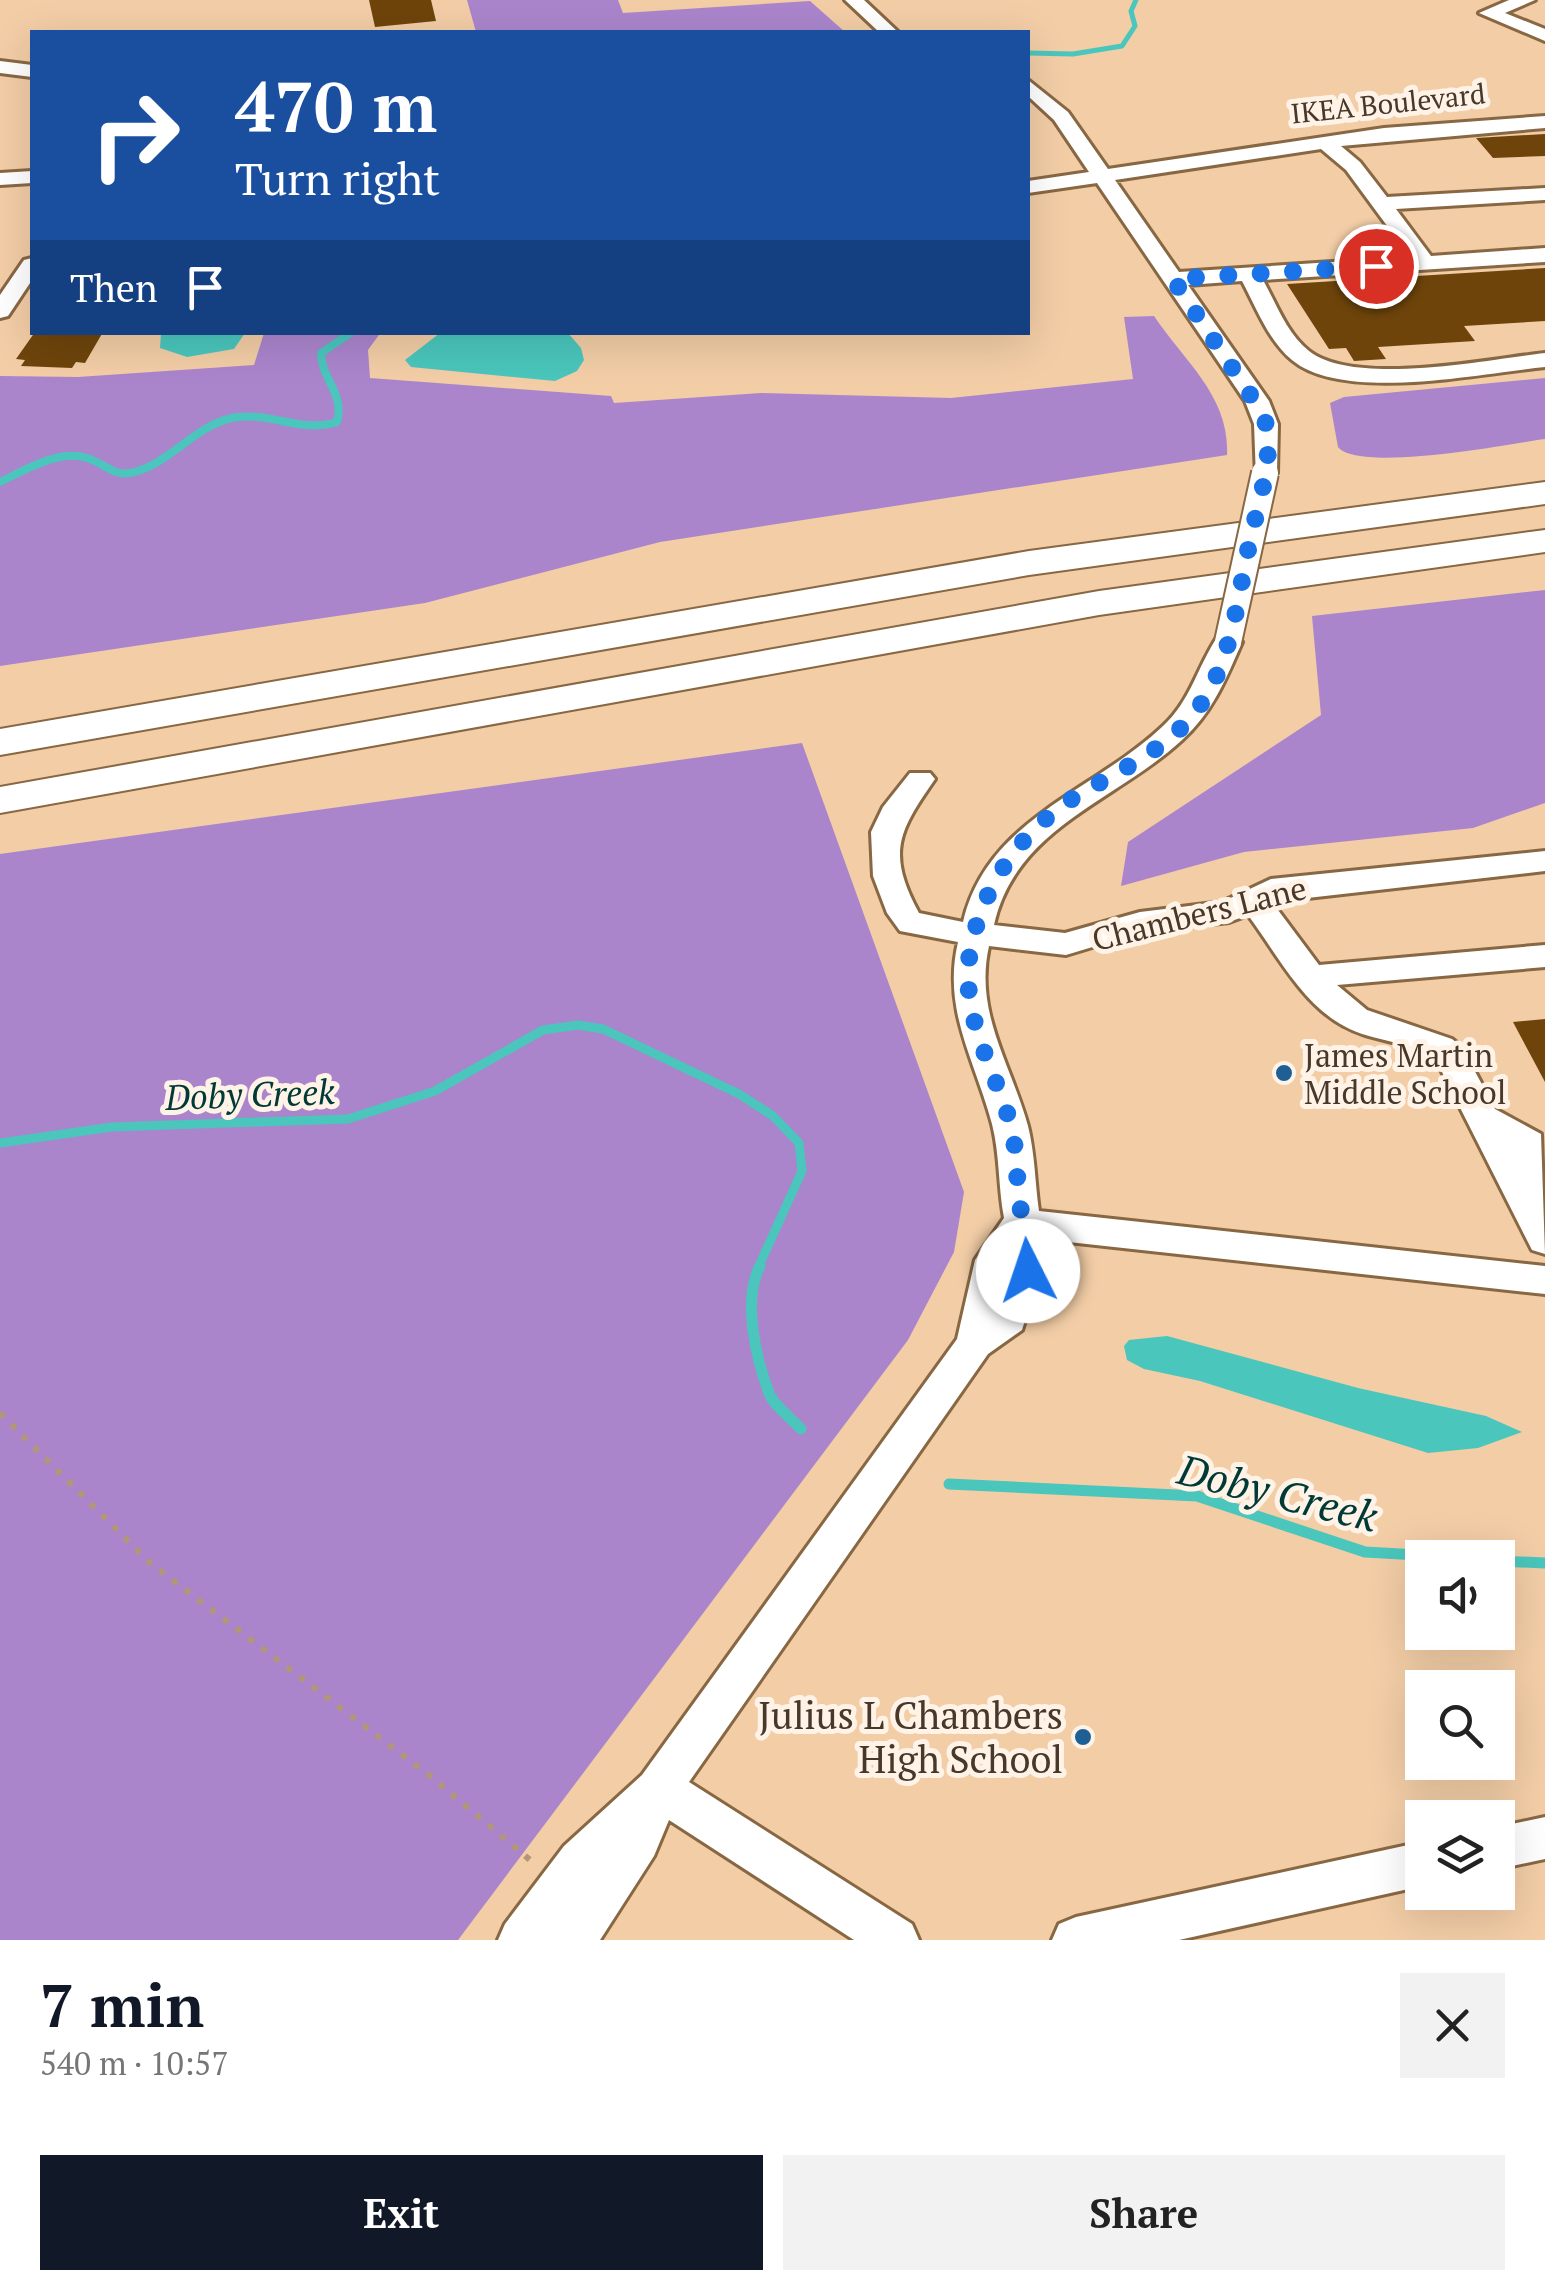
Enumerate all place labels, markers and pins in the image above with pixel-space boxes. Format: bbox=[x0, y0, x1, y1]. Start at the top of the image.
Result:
pin bbox=[1334, 224, 1419, 309]
place label: James Martin Middle School bbox=[1304, 1034, 1506, 1113]
marker: James Martin Middle School bbox=[1273, 1062, 1295, 1084]
place label: Julius L Chambers High School bbox=[758, 1690, 1063, 1784]
marker: Julius L Chambers High School bbox=[1072, 1726, 1094, 1748]

